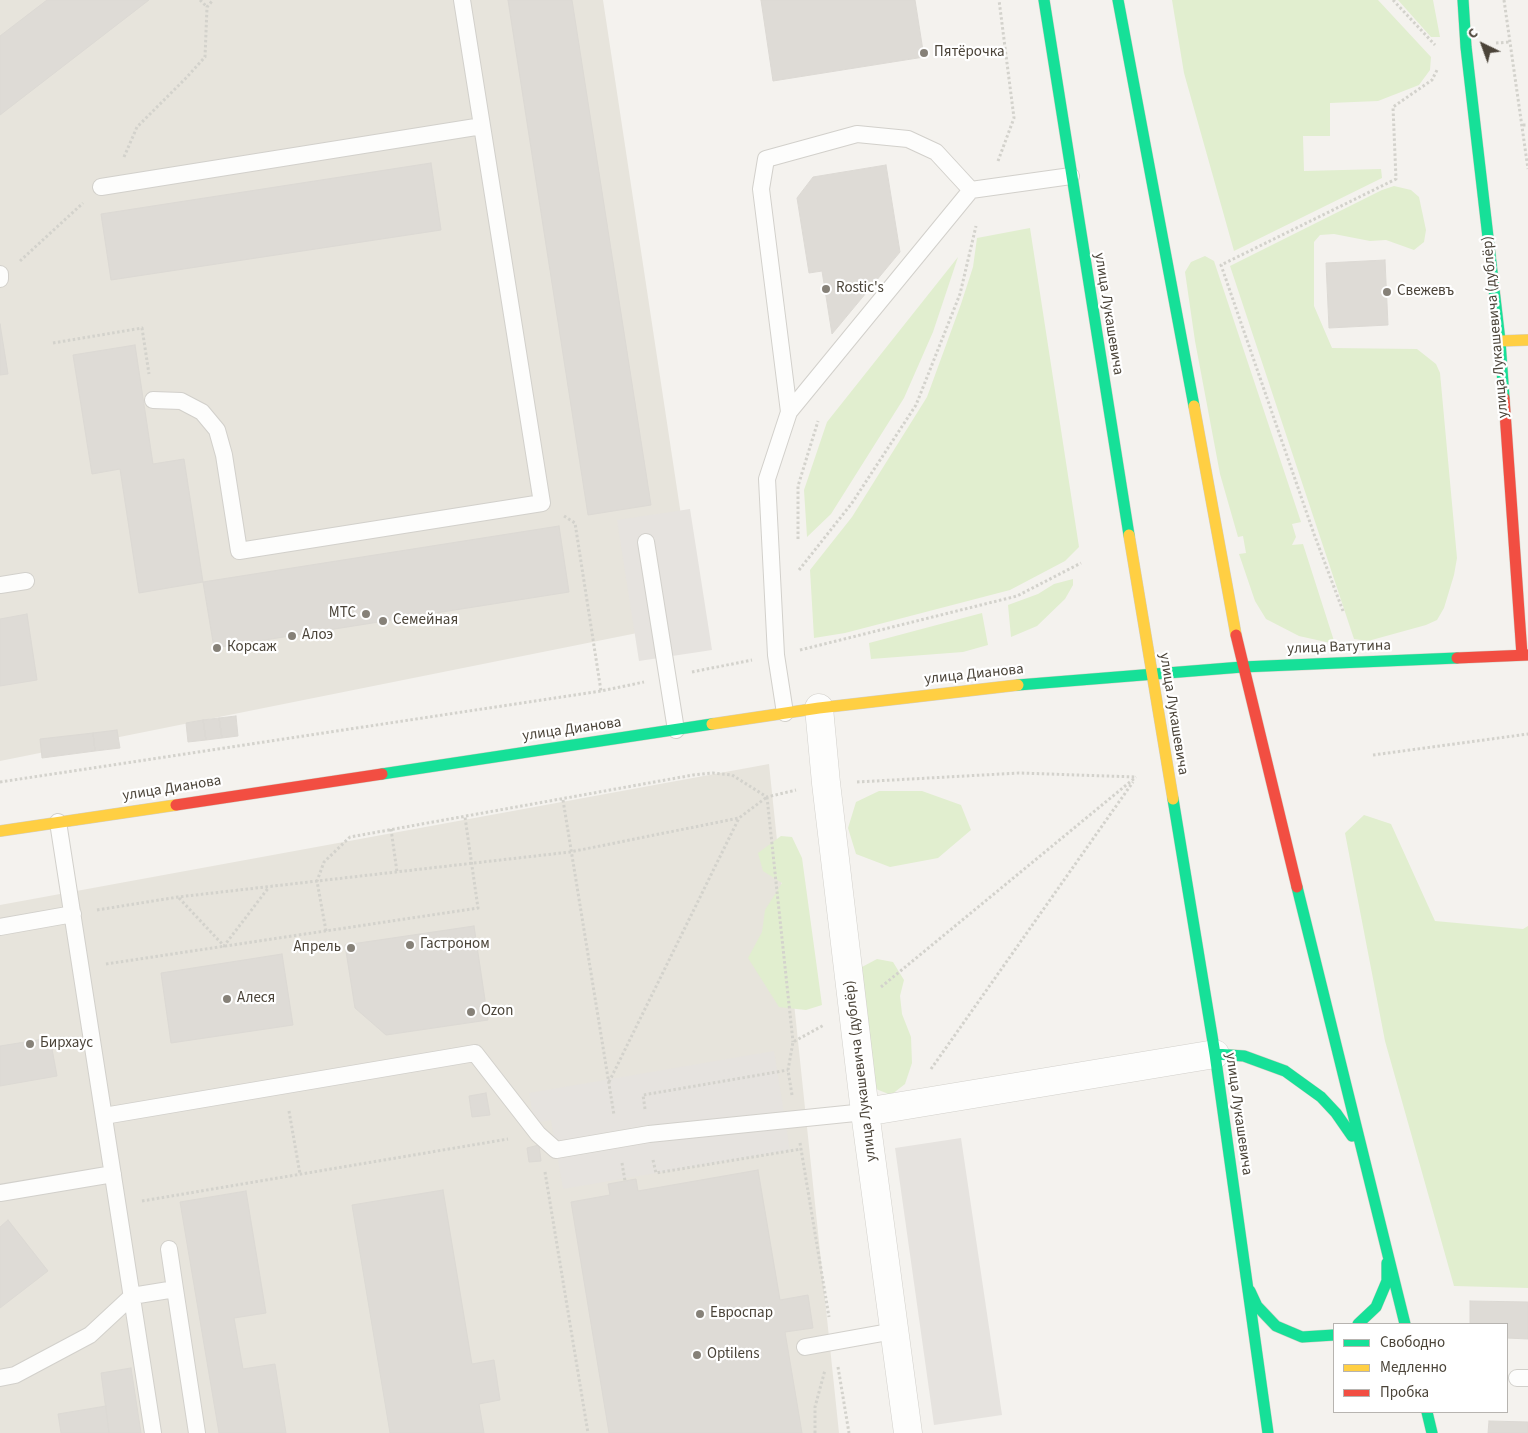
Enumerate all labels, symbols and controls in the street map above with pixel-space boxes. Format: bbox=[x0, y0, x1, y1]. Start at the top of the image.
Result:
north arrow bbox=[1458, 20, 1508, 70]
text: С bbox=[1463, 24, 1483, 44]
place label: Пятёрочка bbox=[934, 44, 1005, 62]
marker: Пятёрочка bbox=[918, 47, 930, 59]
street label: улица Лукашевича (дублёр) bbox=[1479, 235, 1513, 419]
street label: улица Лукашевича bbox=[1089, 252, 1127, 376]
place label: Rostic's bbox=[836, 280, 884, 298]
marker: Rostic's bbox=[820, 283, 832, 295]
place label: Свежевъ bbox=[1397, 283, 1454, 301]
marker: Свежевъ bbox=[1381, 286, 1393, 298]
place label: МТС bbox=[329, 605, 356, 623]
marker: МТС bbox=[360, 608, 372, 620]
place label: Семейная bbox=[393, 612, 458, 630]
marker: Семейная bbox=[377, 615, 389, 627]
place label: Алоэ bbox=[302, 627, 333, 645]
marker: Алоэ bbox=[286, 630, 298, 642]
street label: улица Ватутина bbox=[1287, 637, 1391, 659]
place label: Корсаж bbox=[227, 639, 277, 657]
marker: Корсаж bbox=[211, 642, 223, 654]
street label: улица Лукашевича bbox=[1154, 652, 1192, 776]
street label: улица Дианова bbox=[923, 661, 1025, 689]
street label: улица Дианова bbox=[521, 714, 623, 746]
street label: улица Дианова bbox=[121, 772, 223, 806]
place label: Гастроном bbox=[420, 936, 490, 954]
place label: Апрель bbox=[293, 939, 341, 957]
marker: Гастроном bbox=[404, 939, 416, 951]
marker: Апрель bbox=[345, 942, 357, 954]
street label: улица Лукашевича (дублёр) bbox=[841, 979, 881, 1163]
place label: Алеся bbox=[237, 990, 275, 1008]
marker: Алеся bbox=[221, 993, 233, 1005]
place label: Ozon bbox=[481, 1003, 513, 1021]
marker: Ozon bbox=[465, 1006, 477, 1018]
place label: Бирхаус bbox=[40, 1035, 93, 1053]
marker: Бирхаус bbox=[24, 1038, 36, 1050]
street label: улица Лукашевича bbox=[1220, 1052, 1256, 1176]
place label: Евроспар bbox=[710, 1305, 773, 1323]
marker: Евроспар bbox=[694, 1308, 706, 1320]
legend bbox=[1333, 1323, 1508, 1413]
text: Свободно bbox=[1380, 1332, 1445, 1353]
place label: Optilens bbox=[707, 1346, 760, 1364]
marker: Optilens bbox=[691, 1349, 703, 1361]
text: Медленно bbox=[1380, 1357, 1447, 1378]
text: Пробка bbox=[1380, 1382, 1429, 1403]

